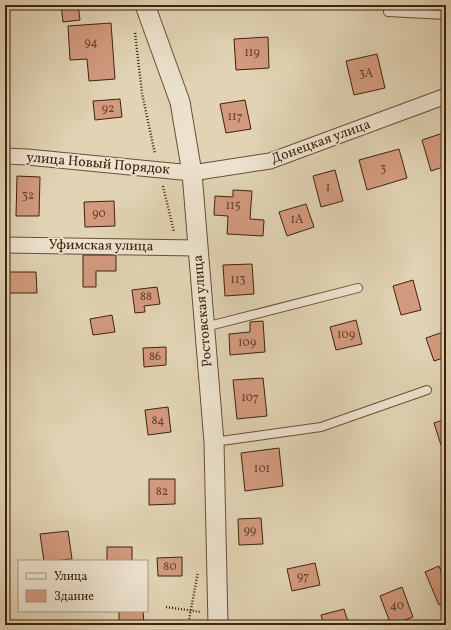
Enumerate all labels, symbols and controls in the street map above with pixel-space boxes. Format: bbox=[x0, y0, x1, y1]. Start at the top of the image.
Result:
house number: 94 bbox=[84, 35, 98, 51]
house number: 119 bbox=[244, 45, 260, 61]
house number: 3А bbox=[359, 66, 374, 82]
house number: 92 bbox=[102, 101, 114, 117]
house number: 117 bbox=[227, 109, 243, 125]
street label: Донецкая улица bbox=[269, 115, 373, 169]
street label: улица Новый Порядок bbox=[25, 148, 171, 180]
house number: 3 bbox=[380, 161, 386, 177]
house number: 1 bbox=[326, 180, 330, 196]
house number: 32 bbox=[22, 188, 34, 204]
house number: 115 bbox=[225, 198, 241, 214]
house number: 90 bbox=[92, 206, 106, 222]
house number: 1А bbox=[290, 212, 304, 228]
street label: Уфимская улица bbox=[48, 236, 154, 256]
street label: Ростовская улица bbox=[189, 254, 217, 368]
house number: 113 bbox=[230, 272, 246, 288]
house number: 88 bbox=[140, 289, 152, 305]
house number: 109 bbox=[337, 327, 355, 343]
house number: 109 bbox=[238, 335, 256, 351]
house number: 86 bbox=[149, 349, 161, 365]
house number: 107 bbox=[241, 390, 259, 406]
house number: 84 bbox=[152, 413, 164, 429]
house number: 101 bbox=[254, 461, 270, 477]
house number: 82 bbox=[156, 484, 168, 500]
house number: 99 bbox=[244, 523, 256, 539]
house number: 80 bbox=[163, 559, 177, 575]
legend bbox=[18, 560, 148, 612]
text: Улица bbox=[54, 569, 87, 585]
house number: 97 bbox=[297, 569, 309, 585]
text: Здание bbox=[54, 589, 94, 605]
house number: 40 bbox=[390, 598, 404, 614]

